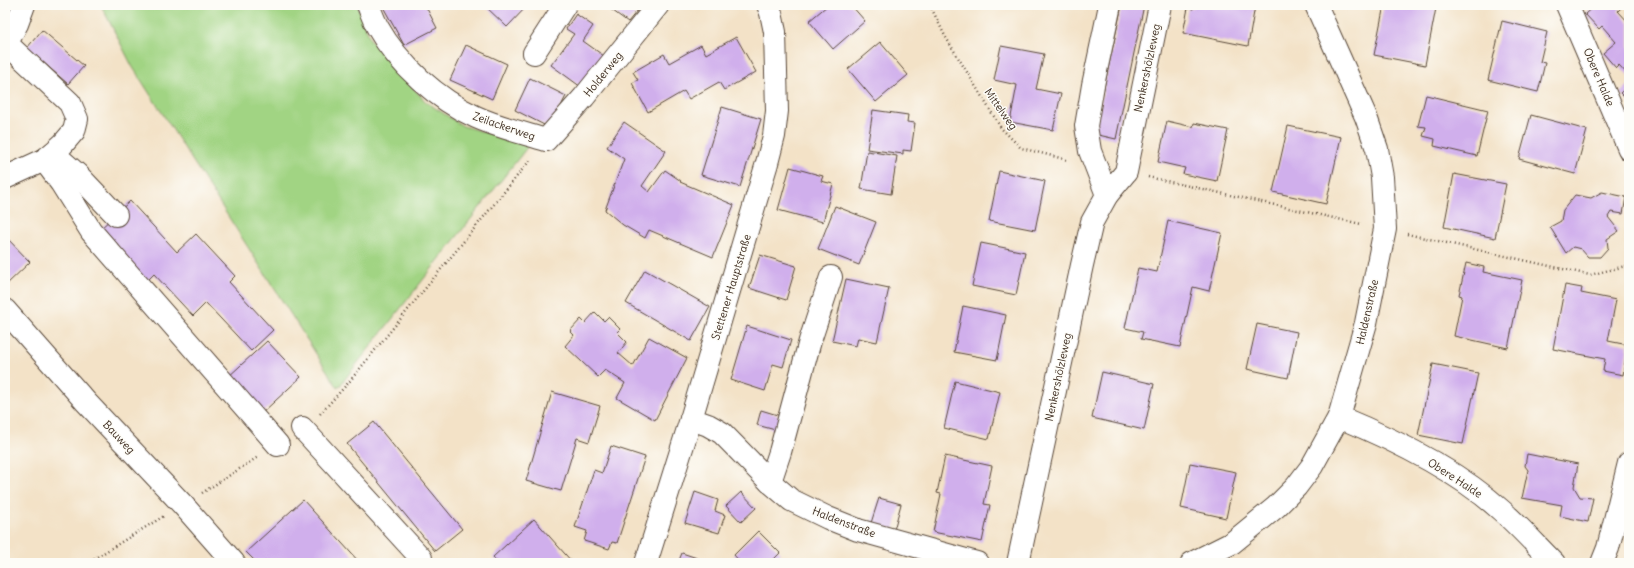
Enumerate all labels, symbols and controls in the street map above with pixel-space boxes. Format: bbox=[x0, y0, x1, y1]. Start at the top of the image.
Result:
street label: Nenkershölzleweg bbox=[1131, 22, 1163, 114]
street label: Obere Halde bbox=[1580, 46, 1618, 108]
street label: Holderweg bbox=[581, 49, 625, 99]
street label: Mittelweg bbox=[982, 85, 1020, 133]
street label: Zeilackerweg bbox=[471, 109, 537, 143]
street label: Stettener Hauptstraße bbox=[708, 232, 754, 342]
street label: Haldenstraße bbox=[1353, 278, 1381, 346]
street label: Nenkershölzleweg bbox=[1042, 331, 1074, 423]
street label: Bauweg bbox=[100, 417, 138, 457]
street label: Obere Halde bbox=[1425, 455, 1485, 501]
street label: Haldenstraße bbox=[810, 504, 878, 540]

